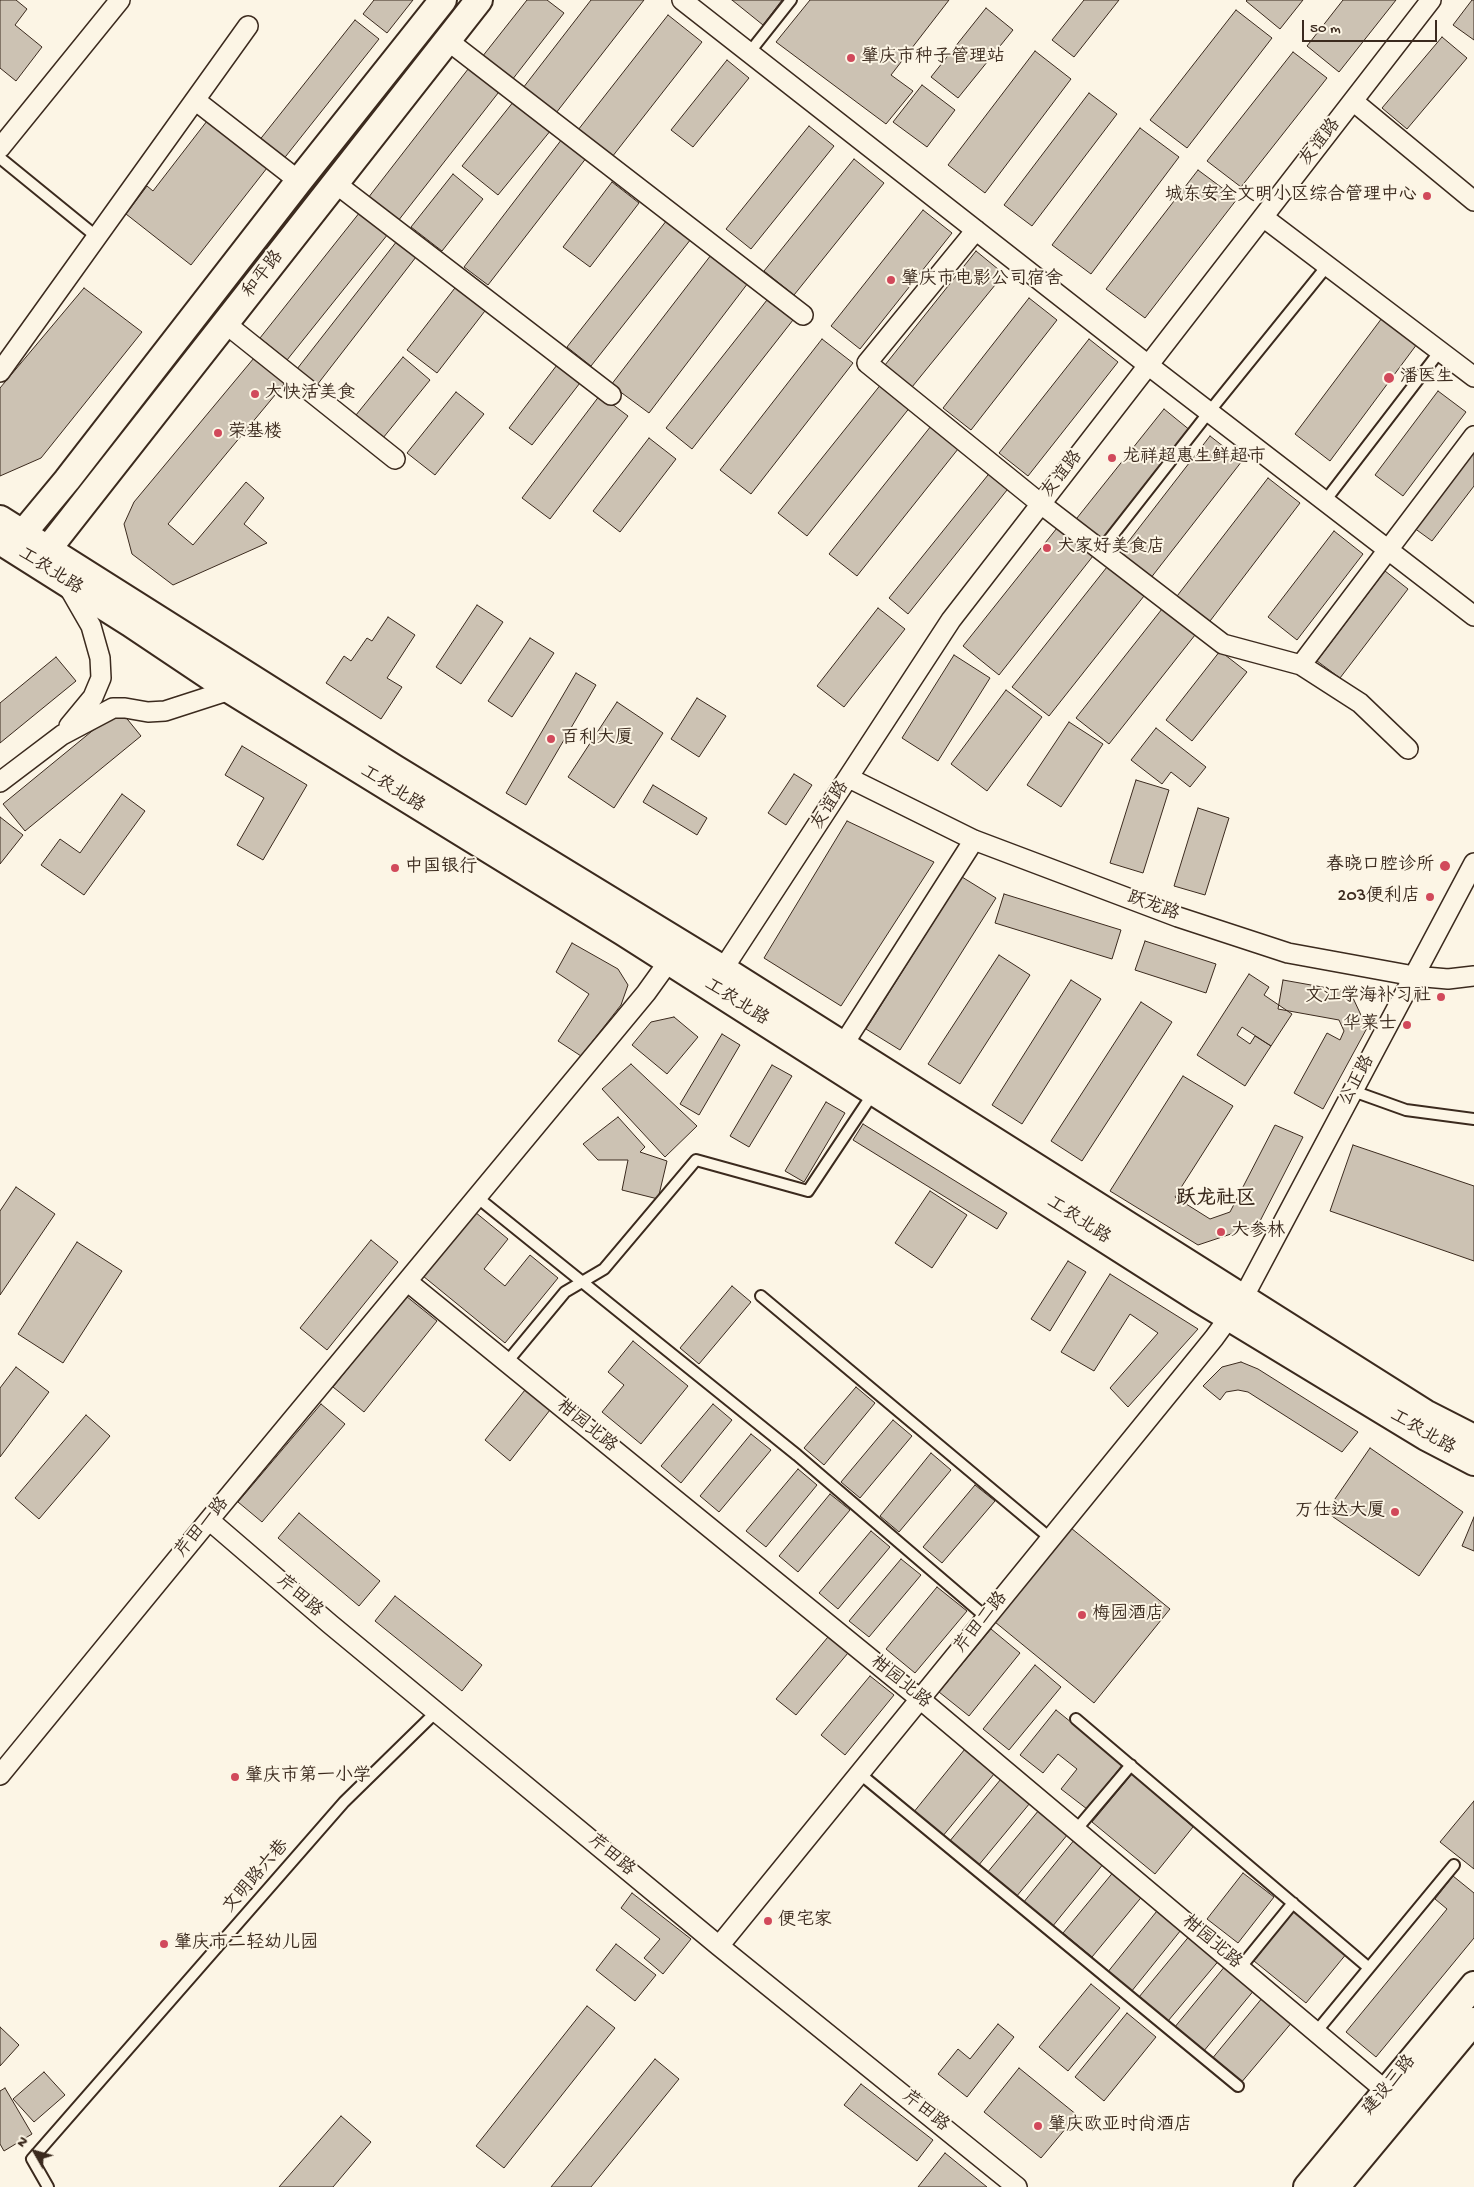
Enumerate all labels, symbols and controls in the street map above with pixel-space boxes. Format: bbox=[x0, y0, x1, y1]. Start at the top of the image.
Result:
scale bar bbox=[1304, 10, 1439, 42]
text: 50 m bbox=[1310, 20, 1341, 38]
place label: 肇庆市种子管理站 bbox=[861, 47, 1005, 69]
marker: 肇庆市种子管理站 bbox=[845, 52, 857, 64]
street label: 友谊路 bbox=[1296, 115, 1346, 171]
place label: 城东安全文明小区综合管理中心 bbox=[1165, 185, 1417, 207]
marker: 城东安全文明小区综合管理中心 bbox=[1421, 190, 1433, 202]
street label: 和平路 bbox=[239, 247, 289, 303]
place label: 肇庆市电影公司宿舍 bbox=[901, 269, 1063, 291]
marker: 肇庆市电影公司宿舍 bbox=[885, 274, 897, 286]
place label: 潘医生 bbox=[1400, 367, 1454, 389]
marker: 潘医生 bbox=[1382, 371, 1396, 385]
place label: 大快活美食 bbox=[265, 383, 355, 405]
marker: 大快活美食 bbox=[249, 388, 261, 400]
place label: 荣基楼 bbox=[228, 422, 282, 444]
marker: 荣基楼 bbox=[212, 427, 224, 439]
street label: 友谊路 bbox=[1038, 447, 1088, 503]
place label: 龙祥超惠生鲜超市 bbox=[1122, 447, 1266, 469]
marker: 龙祥超惠生鲜超市 bbox=[1106, 452, 1118, 464]
place label: 大家好美食店 bbox=[1057, 537, 1165, 559]
marker: 大家好美食店 bbox=[1041, 542, 1053, 554]
street label: 工农北路 bbox=[14, 544, 86, 600]
place label: 百利大厦 bbox=[561, 728, 633, 750]
marker: 百利大厦 bbox=[545, 733, 557, 745]
street label: 工农北路 bbox=[356, 762, 428, 818]
street label: 友谊路 bbox=[807, 777, 855, 835]
place label: 春晓口腔诊所 bbox=[1326, 855, 1434, 877]
place label: 中国银行 bbox=[405, 857, 477, 879]
marker: 春晓口腔诊所 bbox=[1438, 859, 1452, 873]
marker: 中国银行 bbox=[389, 862, 401, 874]
place label: 203便利店 bbox=[1338, 886, 1420, 908]
street label: 跃龙路 bbox=[1124, 888, 1182, 926]
marker: 203便利店 bbox=[1424, 891, 1436, 903]
street label: 工农北路 bbox=[700, 975, 772, 1031]
place label: 文江学海补习社 bbox=[1305, 986, 1431, 1008]
marker: 文江学海补习社 bbox=[1435, 991, 1447, 1003]
place label: 华莱士 bbox=[1343, 1014, 1397, 1036]
marker: 华莱士 bbox=[1401, 1019, 1413, 1031]
street label: 公正路 bbox=[1336, 1052, 1380, 1110]
district label: 跃龙社区 bbox=[1176, 1188, 1256, 1212]
street label: 工农北路 bbox=[1042, 1192, 1114, 1250]
place label: 大参林 bbox=[1231, 1221, 1285, 1243]
marker: 大参林 bbox=[1215, 1226, 1227, 1238]
street label: 柑园北路 bbox=[551, 1396, 621, 1458]
street label: 工农北路 bbox=[1385, 1406, 1459, 1460]
street label: 芹田一路 bbox=[172, 1493, 234, 1563]
place label: 万仕达大厦 bbox=[1295, 1501, 1385, 1523]
marker: 万仕达大厦 bbox=[1389, 1506, 1401, 1518]
street label: 芹田路 bbox=[272, 1571, 326, 1623]
street label: 芹田二路 bbox=[951, 1588, 1013, 1658]
place label: 梅园酒店 bbox=[1092, 1604, 1164, 1626]
marker: 梅园酒店 bbox=[1076, 1609, 1088, 1621]
street label: 柑园北路 bbox=[865, 1652, 935, 1714]
place label: 肇庆市第一小学 bbox=[245, 1766, 371, 1788]
marker: 肇庆市第一小学 bbox=[229, 1771, 241, 1783]
street label: 芹田路 bbox=[583, 1830, 639, 1882]
street label: 文明路六巷 bbox=[219, 1836, 295, 1918]
place label: 便宅家 bbox=[778, 1910, 832, 1932]
street label: 柑园北路 bbox=[1176, 1912, 1246, 1974]
marker: 便宅家 bbox=[762, 1915, 774, 1927]
place label: 肇庆市二轻幼儿园 bbox=[174, 1933, 318, 1955]
marker: 肇庆市二轻幼儿园 bbox=[158, 1938, 170, 1950]
street label: 建设三路 bbox=[1359, 2051, 1421, 2121]
street label: 芹田路 bbox=[897, 2087, 953, 2137]
place label: 肇庆欧亚时尚酒店 bbox=[1048, 2115, 1192, 2137]
marker: 肇庆欧亚时尚酒店 bbox=[1032, 2120, 1044, 2132]
north arrow bbox=[10, 2127, 60, 2177]
text: N bbox=[13, 2134, 32, 2151]

